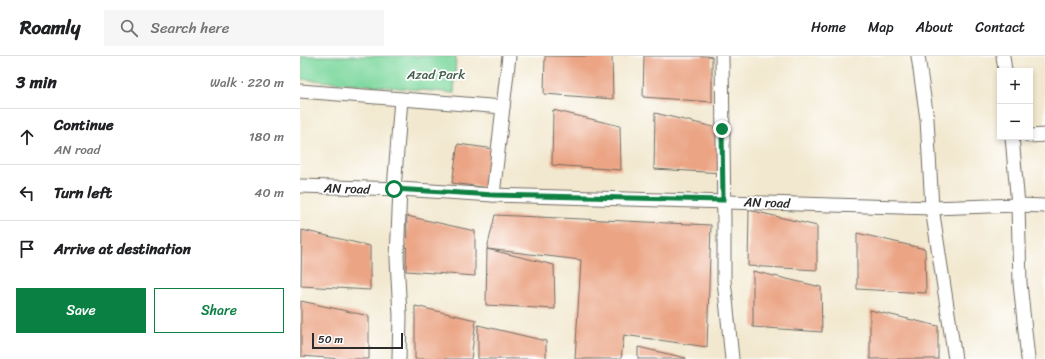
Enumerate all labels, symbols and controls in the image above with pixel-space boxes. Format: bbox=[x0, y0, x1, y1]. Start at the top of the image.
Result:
search box bbox=[104, 10, 384, 46]
text: Roamly bbox=[20, 11, 80, 44]
text: Search here bbox=[150, 15, 229, 41]
text: Home bbox=[811, 15, 846, 40]
text: Map bbox=[868, 15, 894, 40]
text: About bbox=[916, 15, 953, 40]
text: Contact bbox=[975, 15, 1025, 40]
icon: search bbox=[118, 17, 140, 39]
park label: Azad Park bbox=[406, 63, 465, 86]
text: 3 min bbox=[16, 67, 57, 97]
map controls bbox=[997, 68, 1033, 140]
button: + bbox=[997, 68, 1033, 104]
text: Walk · 220 m bbox=[210, 71, 284, 94]
button: − bbox=[997, 104, 1033, 140]
text: Continue bbox=[54, 112, 114, 138]
route end bbox=[713, 120, 731, 138]
text: 180 m bbox=[249, 125, 284, 148]
icon: ahead bbox=[16, 126, 38, 148]
text: AN road bbox=[54, 138, 100, 161]
street label: AN road bbox=[322, 176, 372, 201]
text: Turn left bbox=[54, 180, 112, 206]
route start bbox=[385, 180, 403, 198]
text: 40 m bbox=[254, 181, 284, 204]
icon: left bbox=[16, 182, 38, 204]
street label: AN road bbox=[742, 190, 792, 215]
text: Arrive at destination bbox=[54, 236, 191, 262]
icon: arrive bbox=[16, 238, 38, 260]
button: Save bbox=[16, 288, 146, 333]
button: Share bbox=[154, 288, 284, 333]
text: 50 m bbox=[318, 330, 343, 349]
scale bar bbox=[312, 331, 403, 350]

